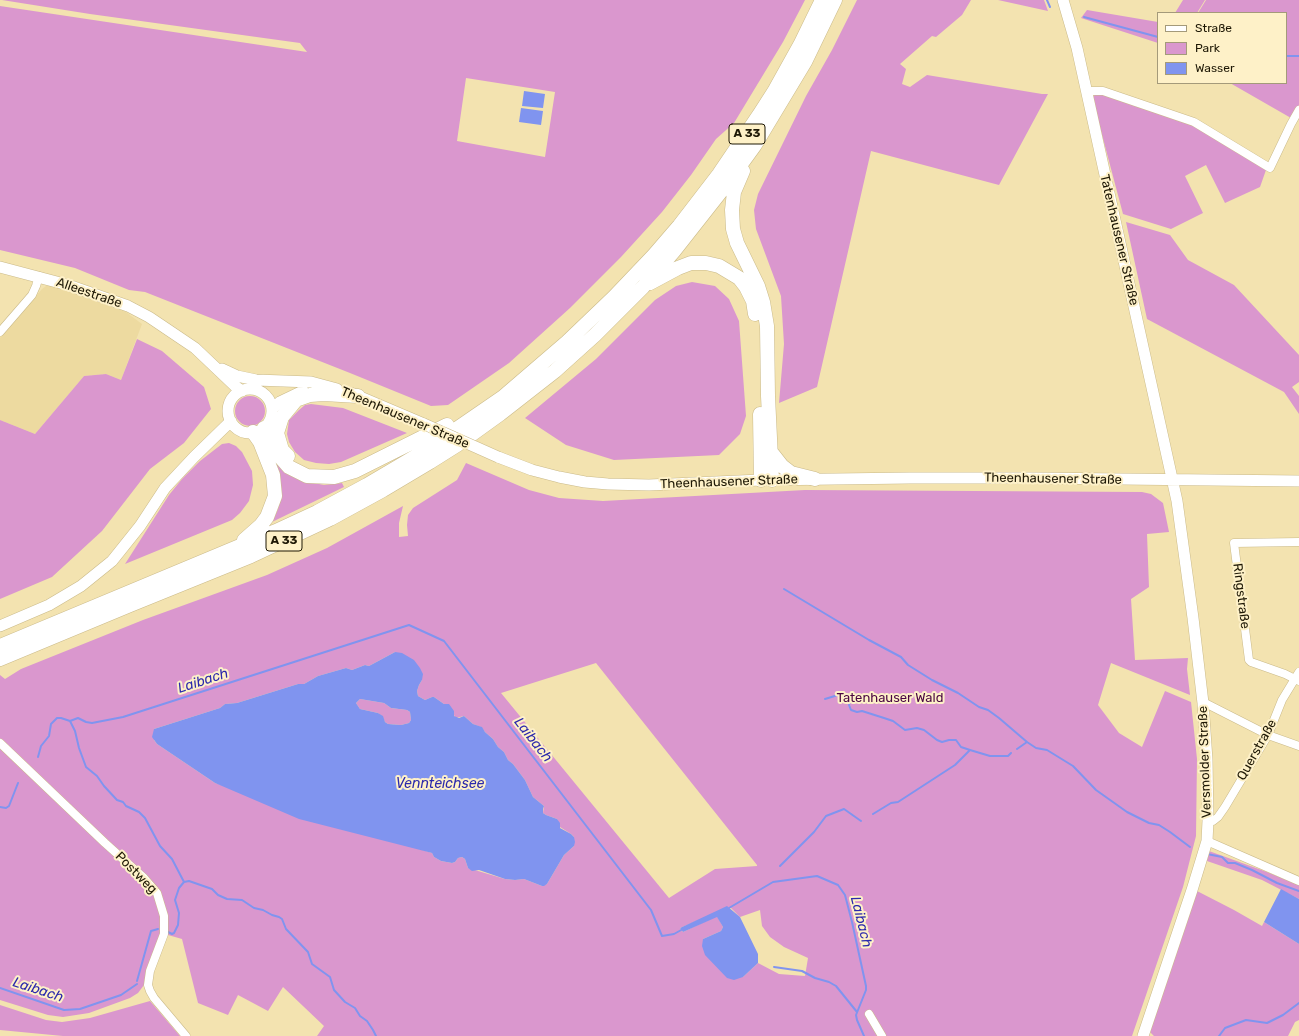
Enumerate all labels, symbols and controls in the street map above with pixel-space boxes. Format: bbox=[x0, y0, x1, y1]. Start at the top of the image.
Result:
legend bbox=[1157, 12, 1287, 84]
text: Straße bbox=[1195, 21, 1232, 35]
text: Park bbox=[1195, 41, 1220, 55]
text: Wasser bbox=[1195, 61, 1235, 75]
road number: A 33 bbox=[729, 124, 765, 144]
street label: Tatenhausener Straße bbox=[1096, 173, 1142, 307]
street label: Alleestraße bbox=[54, 275, 124, 311]
street label: Theenhausener Straße bbox=[339, 384, 471, 452]
street label: Theenhausener Straße bbox=[984, 470, 1122, 488]
street label: Theenhausener Straße bbox=[660, 472, 798, 492]
road number: A 33 bbox=[266, 531, 302, 551]
street label: Ringstraße bbox=[1229, 562, 1253, 630]
water label: Laibach bbox=[176, 665, 230, 697]
park label: Tatenhauser Wald bbox=[837, 690, 943, 706]
street label: Versmolder Straße bbox=[1195, 706, 1215, 818]
water label: Laibach bbox=[510, 714, 556, 766]
street label: Querstraße bbox=[1234, 717, 1280, 783]
water label: Vennteichsee bbox=[396, 776, 484, 792]
street label: Postweg bbox=[112, 849, 160, 897]
water label: Laibach bbox=[847, 895, 875, 949]
water label: Laibach bbox=[11, 974, 65, 1006]

